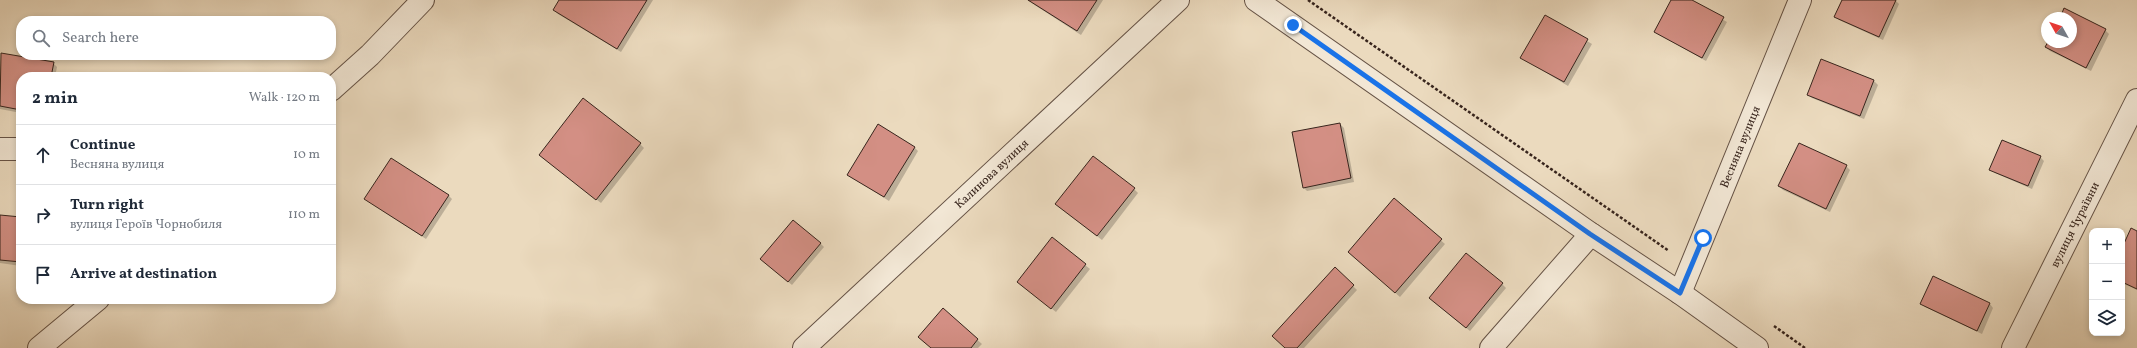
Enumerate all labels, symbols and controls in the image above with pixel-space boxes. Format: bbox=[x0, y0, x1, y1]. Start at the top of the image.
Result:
north arrow bbox=[2041, 12, 2077, 48]
search box bbox=[16, 16, 336, 60]
route end bbox=[1284, 16, 1302, 34]
icon: search bbox=[30, 27, 52, 49]
text: Search here bbox=[62, 28, 139, 49]
text: 2 min bbox=[32, 87, 78, 110]
text: Walk · 120 m bbox=[249, 89, 320, 107]
street label: Весняна вулиця bbox=[1717, 104, 1765, 191]
text: Continue bbox=[70, 135, 135, 156]
street label: Калинова вулиця bbox=[952, 136, 1033, 213]
icon: ahead bbox=[32, 144, 54, 166]
text: 10 m bbox=[293, 146, 320, 164]
text: Весняна вулиця bbox=[70, 156, 164, 174]
street label: вулиця Чураївни bbox=[2048, 180, 2104, 270]
text: Turn right bbox=[70, 195, 144, 216]
icon: right bbox=[32, 204, 54, 226]
text: 110 m bbox=[288, 206, 320, 224]
text: вулиця Героїв Чорнобиля bbox=[70, 216, 222, 234]
map controls bbox=[2089, 228, 2125, 336]
button: + bbox=[2089, 228, 2125, 264]
route start bbox=[1694, 229, 1712, 247]
icon: arrive bbox=[32, 264, 54, 286]
text: Arrive at destination bbox=[70, 264, 217, 285]
button: − bbox=[2089, 264, 2125, 300]
button: layers bbox=[2089, 300, 2125, 336]

